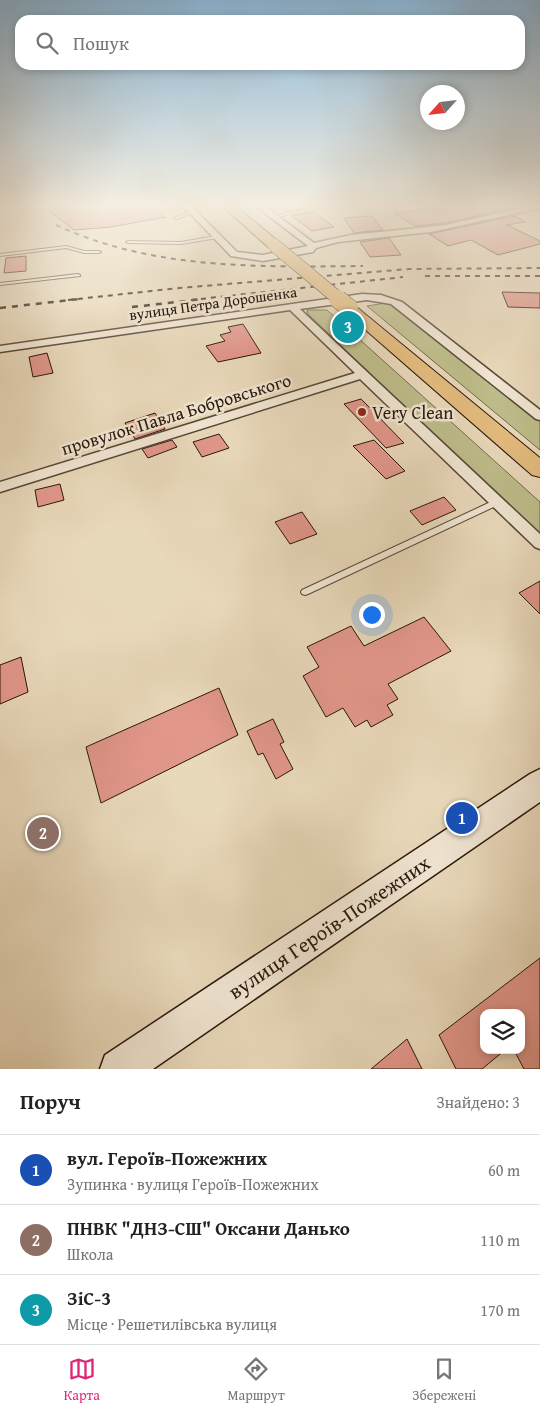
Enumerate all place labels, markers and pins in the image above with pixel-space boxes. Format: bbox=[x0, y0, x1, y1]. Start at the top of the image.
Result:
pin: 3 bbox=[332, 308, 364, 346]
place label: Very Clean bbox=[372, 399, 453, 426]
marker: Very Clean bbox=[356, 406, 368, 418]
pin: 1 bbox=[446, 799, 478, 837]
pin: 2 bbox=[27, 814, 59, 852]

